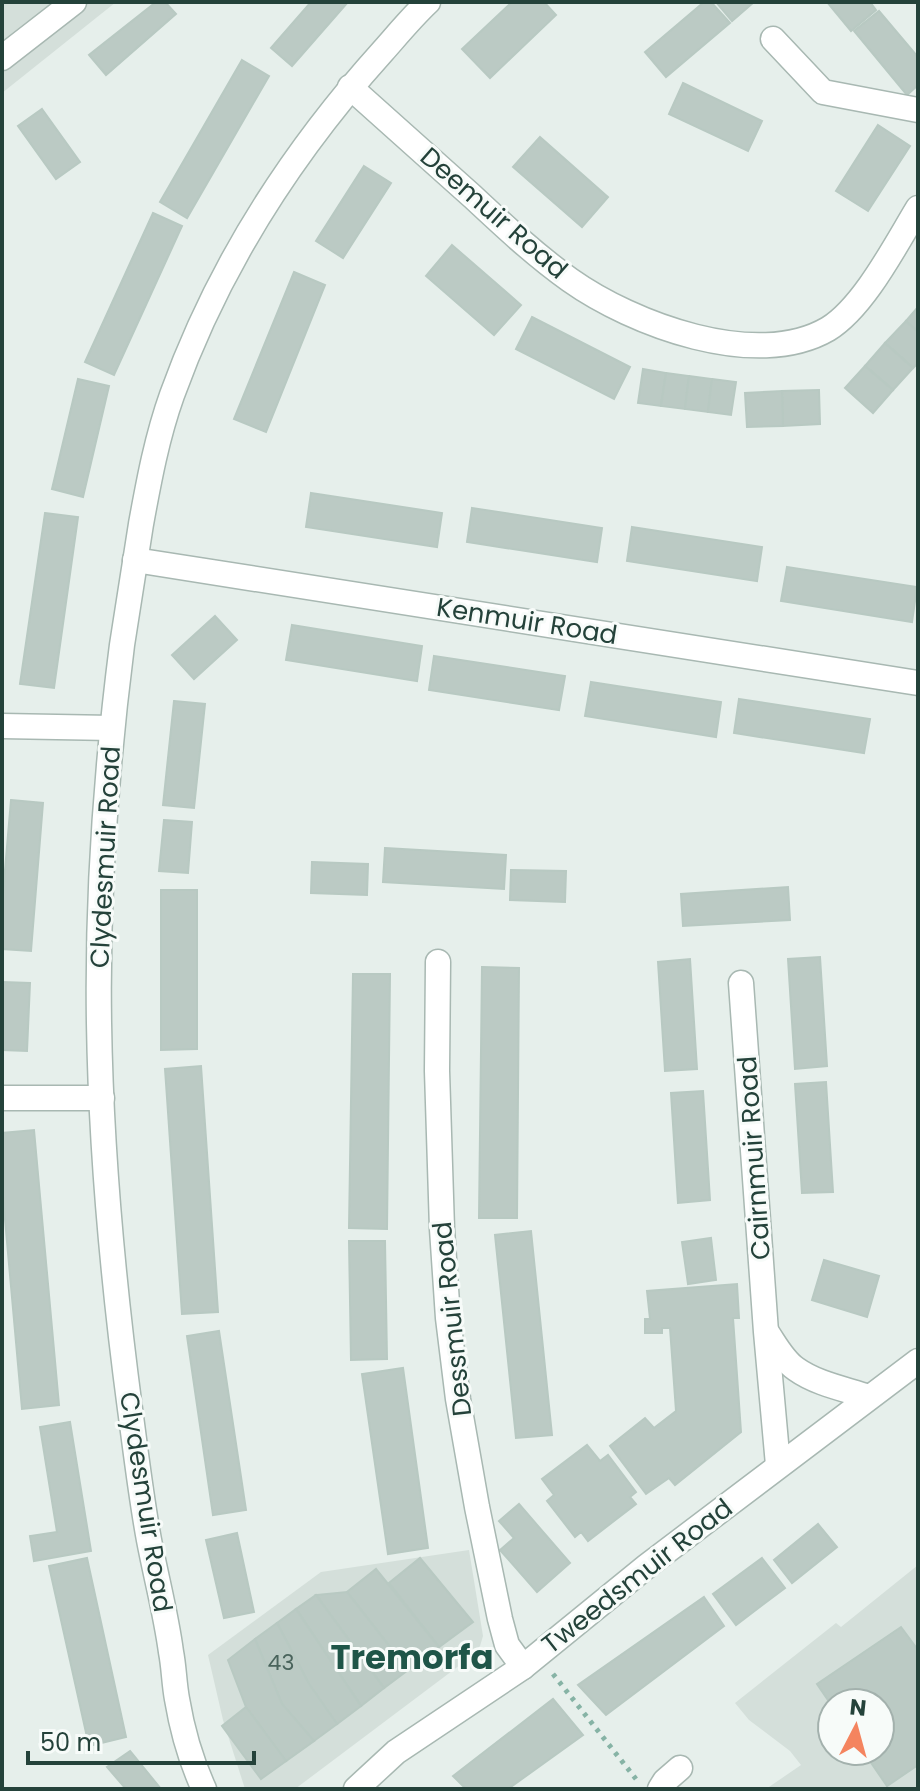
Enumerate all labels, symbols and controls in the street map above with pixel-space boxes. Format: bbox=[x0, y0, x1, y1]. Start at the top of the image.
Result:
street label: Deemuir Road bbox=[412, 139, 576, 287]
street label: Kenmuir Road bbox=[434, 589, 620, 653]
street label: Clydesmuir Road bbox=[81, 745, 129, 969]
street label: Cairnmuir Road bbox=[729, 1055, 779, 1261]
street label: Dessmuir Road bbox=[424, 1220, 480, 1418]
street label: Clydesmuir Road bbox=[111, 1389, 181, 1615]
street label: Tweedsmuir Road bbox=[534, 1490, 740, 1662]
district label: Tremorfa bbox=[330, 1633, 494, 1681]
house number: 43 bbox=[268, 1647, 294, 1678]
north arrow bbox=[816, 1687, 896, 1767]
text: N bbox=[848, 1691, 868, 1724]
scale bar bbox=[28, 1715, 254, 1765]
text: 50 m bbox=[40, 1726, 101, 1759]

